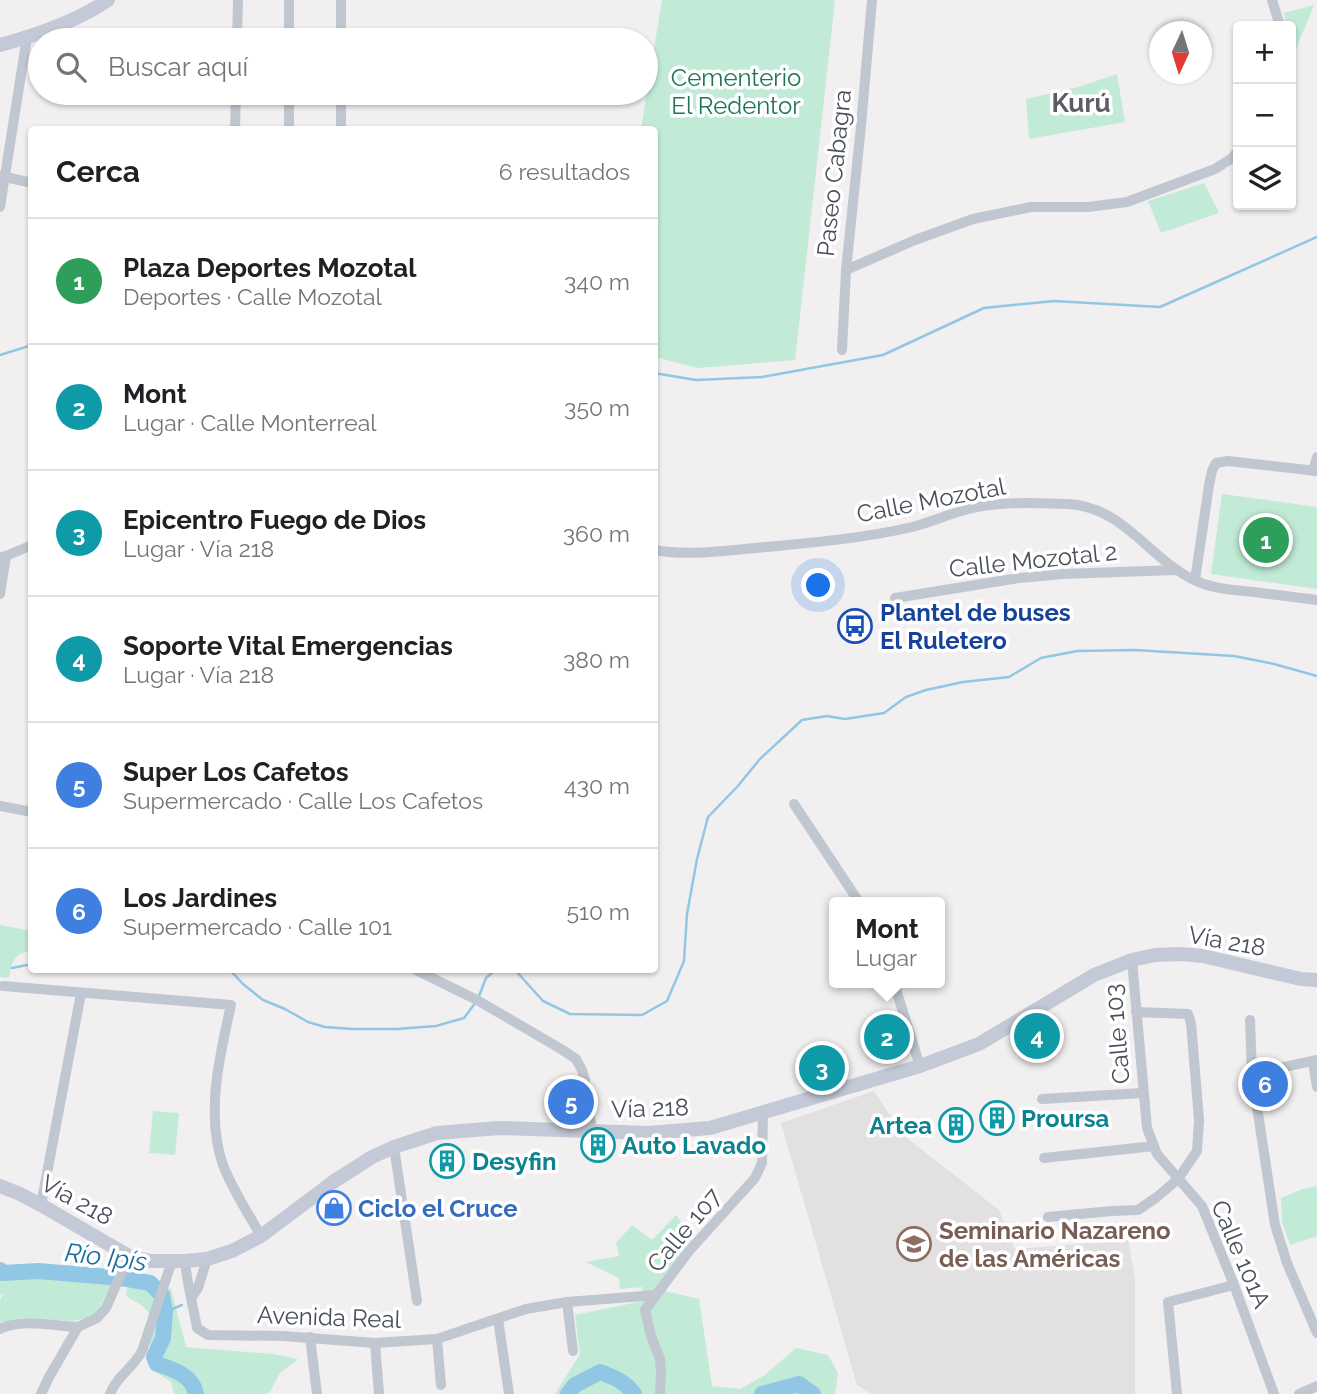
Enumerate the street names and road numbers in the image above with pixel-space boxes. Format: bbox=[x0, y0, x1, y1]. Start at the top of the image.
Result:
street label: Paseo Cabagra bbox=[811, 88, 857, 258]
street label: Calle Mozotal bbox=[854, 471, 1008, 529]
street label: Calle Mozotal 2 bbox=[948, 537, 1118, 583]
street label: Vía 218 bbox=[1186, 920, 1268, 962]
street label: Calle 103 bbox=[1098, 983, 1136, 1085]
street label: Vía 218 bbox=[611, 1092, 689, 1124]
street label: Vía 218 bbox=[36, 1168, 118, 1232]
street label: Calle 107 bbox=[641, 1182, 727, 1278]
street label: Calle 101A bbox=[1205, 1196, 1277, 1312]
street label: Avenida Real bbox=[256, 1300, 402, 1334]

